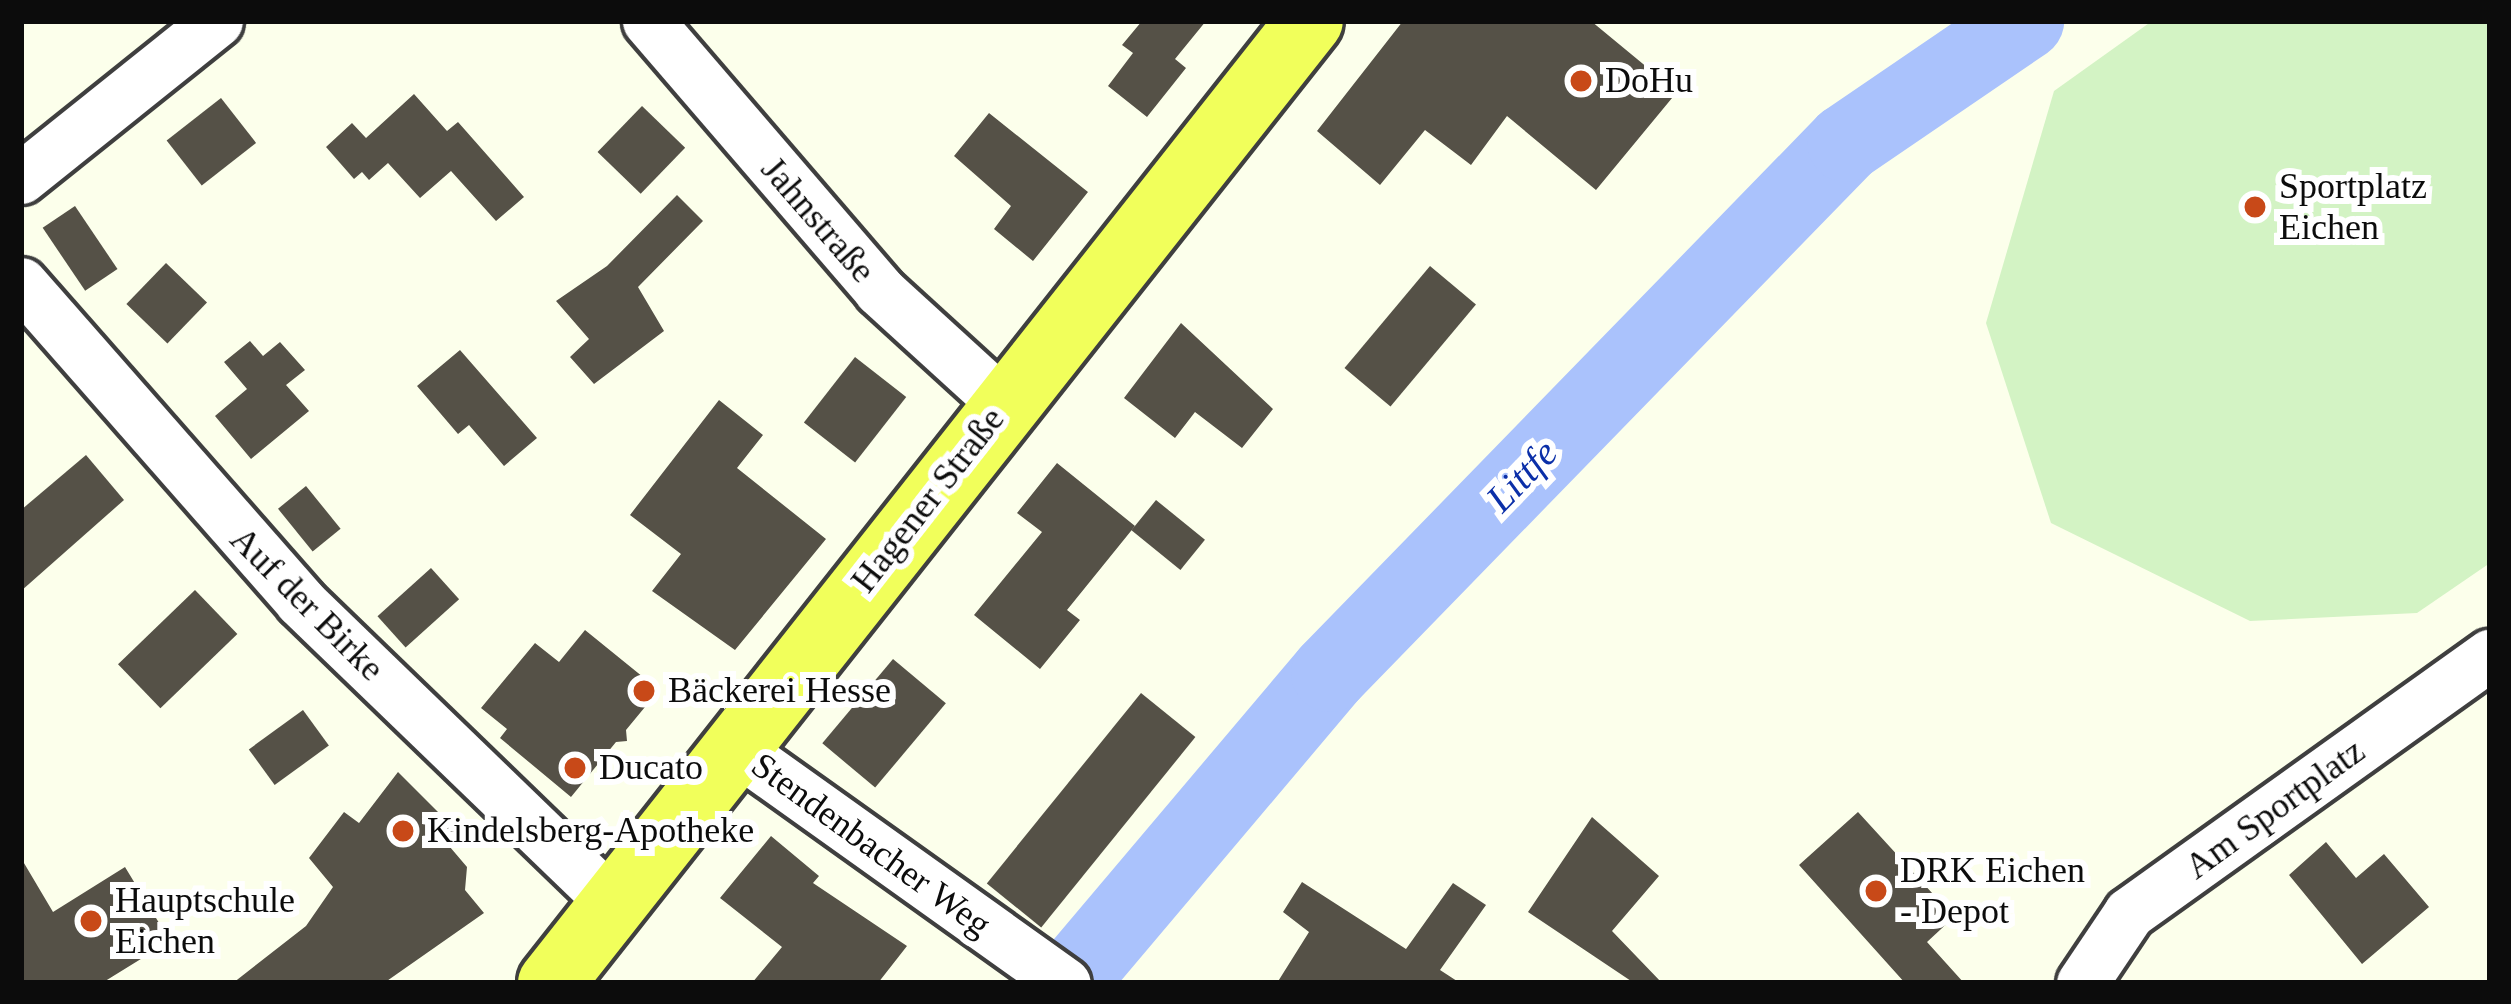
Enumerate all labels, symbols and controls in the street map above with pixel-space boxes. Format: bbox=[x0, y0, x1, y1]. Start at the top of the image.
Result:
place label: DoHu bbox=[1605, 59, 1693, 103]
marker: DoHu bbox=[1568, 68, 1594, 94]
street label: Jahnstraße bbox=[752, 148, 884, 292]
place label: Sportplatz Eichen bbox=[2279, 164, 2427, 249]
marker: Sportplatz Eichen bbox=[2242, 194, 2268, 220]
street label: Hagener Straße bbox=[842, 399, 1014, 601]
water label: Littfe bbox=[1477, 430, 1567, 522]
street label: Auf der Birke bbox=[221, 518, 393, 690]
place label: Bäckerei Hesse bbox=[668, 669, 891, 713]
marker: Bäckerei Hesse bbox=[631, 678, 657, 704]
street label: Am Sportplatz bbox=[2177, 730, 2373, 888]
street label: Stendenbacher Weg bbox=[743, 743, 999, 947]
place label: Ducato bbox=[599, 746, 703, 790]
marker: Ducato bbox=[562, 755, 588, 781]
place label: Kindelsberg-Apotheke bbox=[427, 809, 754, 853]
marker: Kindelsberg-Apotheke bbox=[390, 818, 416, 844]
place label: DRK Eichen - Depot bbox=[1900, 848, 2085, 933]
place label: Hauptschule Eichen bbox=[115, 878, 295, 963]
marker: DRK Eichen - Depot bbox=[1863, 878, 1889, 904]
marker: Hauptschule Eichen bbox=[78, 908, 104, 934]

